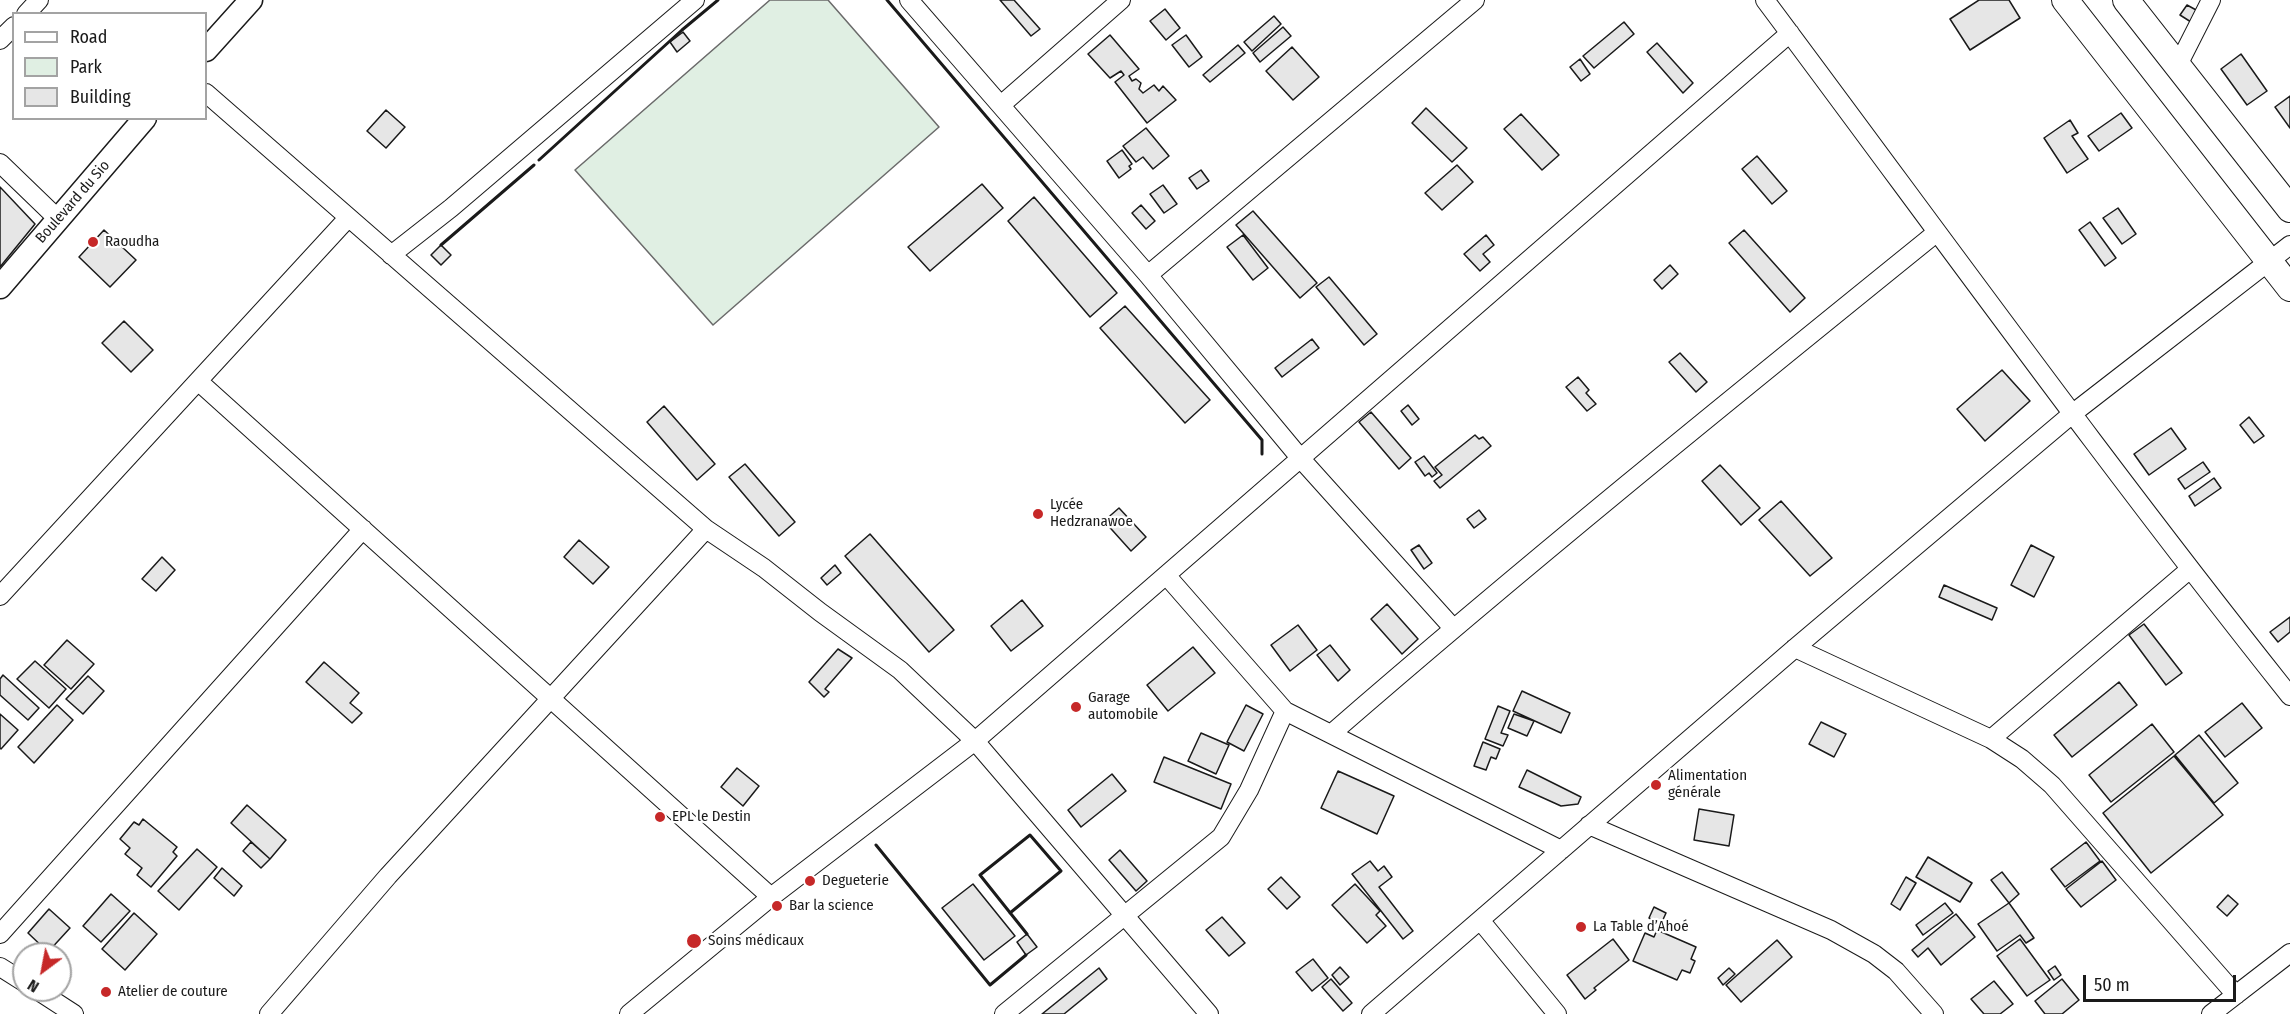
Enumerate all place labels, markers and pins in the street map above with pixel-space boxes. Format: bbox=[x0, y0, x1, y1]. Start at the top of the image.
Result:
place label: Raoudha bbox=[105, 233, 159, 251]
marker: Raoudha bbox=[86, 235, 100, 249]
place label: Lycée Hedzranawoe bbox=[1050, 496, 1133, 531]
marker: Lycée Hedzranawoe bbox=[1031, 507, 1045, 521]
place label: Garage automobile bbox=[1088, 689, 1158, 724]
marker: Garage automobile bbox=[1069, 700, 1083, 714]
place label: Alimentation générale bbox=[1668, 767, 1747, 802]
marker: Alimentation générale bbox=[1649, 778, 1663, 792]
place label: EPL le Destin bbox=[672, 808, 751, 826]
marker: EPL le Destin bbox=[653, 810, 667, 824]
place label: Degueterie bbox=[822, 872, 889, 890]
marker: Degueterie bbox=[803, 874, 817, 888]
place label: Bar la science bbox=[789, 897, 874, 915]
marker: Bar la science bbox=[770, 899, 784, 913]
place label: La Table d’Ahoé bbox=[1593, 918, 1689, 936]
marker: La Table d’Ahoé bbox=[1574, 920, 1588, 934]
marker: Soins médicaux bbox=[685, 932, 703, 950]
place label: Soins médicaux bbox=[708, 932, 804, 950]
place label: Atelier de couture bbox=[118, 983, 228, 1001]
marker: Atelier de couture bbox=[99, 985, 113, 999]

